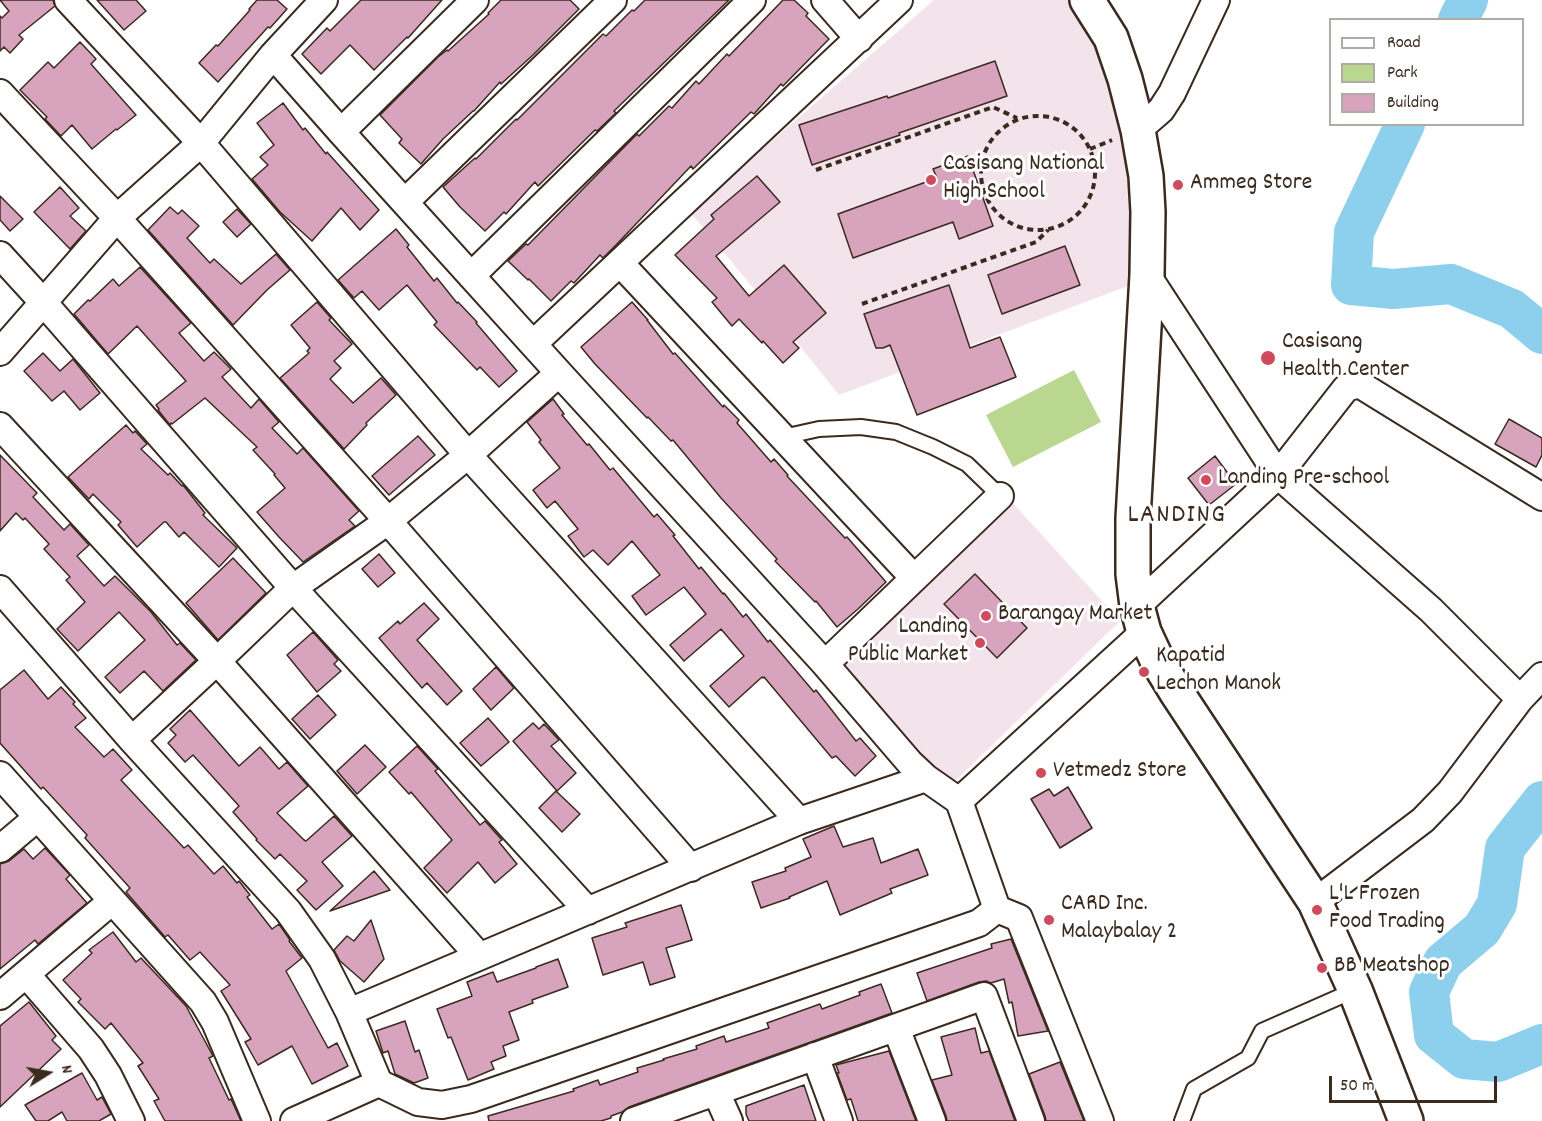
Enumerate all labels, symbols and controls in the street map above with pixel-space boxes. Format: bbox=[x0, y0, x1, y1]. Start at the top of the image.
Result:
legend bbox=[1329, 18, 1524, 126]
text: Road bbox=[1387, 31, 1421, 56]
text: Park bbox=[1387, 61, 1418, 86]
text: Building bbox=[1387, 91, 1439, 116]
place label: Casisang National High School bbox=[943, 152, 1104, 208]
place label: Ammeg Store bbox=[1190, 171, 1312, 199]
marker: Casisang National High School bbox=[924, 173, 938, 187]
marker: Ammeg Store bbox=[1171, 178, 1185, 192]
place label: Casisang Health Center bbox=[1282, 330, 1409, 386]
marker: Casisang Health Center bbox=[1259, 349, 1277, 367]
place label: Landing Pre-school bbox=[1218, 466, 1389, 494]
marker: Landing Pre-school bbox=[1199, 473, 1213, 487]
district label: LANDING bbox=[1128, 501, 1226, 533]
place label: Barangay Market bbox=[998, 602, 1152, 630]
marker: Barangay Market bbox=[979, 609, 993, 623]
place label: Landing Public Market bbox=[848, 615, 968, 671]
marker: Landing Public Market bbox=[973, 636, 987, 650]
place label: Kapatid Lechon Manok bbox=[1156, 644, 1281, 700]
marker: Kapatid Lechon Manok bbox=[1137, 665, 1151, 679]
place label: Vetmedz Store bbox=[1053, 759, 1186, 787]
marker: Vetmedz Store bbox=[1034, 766, 1048, 780]
place label: L'L Frozen Food Trading bbox=[1329, 882, 1445, 938]
place label: CARD Inc. Malaybalay 2 bbox=[1061, 892, 1177, 948]
marker: L'L Frozen Food Trading bbox=[1310, 903, 1324, 917]
marker: CARD Inc. Malaybalay 2 bbox=[1042, 913, 1056, 927]
place label: BB Meatshop bbox=[1334, 954, 1450, 982]
marker: BB Meatshop bbox=[1315, 961, 1329, 975]
north arrow bbox=[18, 1043, 78, 1103]
text: N bbox=[54, 1063, 78, 1076]
scale bar bbox=[1332, 1064, 1500, 1102]
text: 50 m bbox=[1340, 1074, 1375, 1099]

